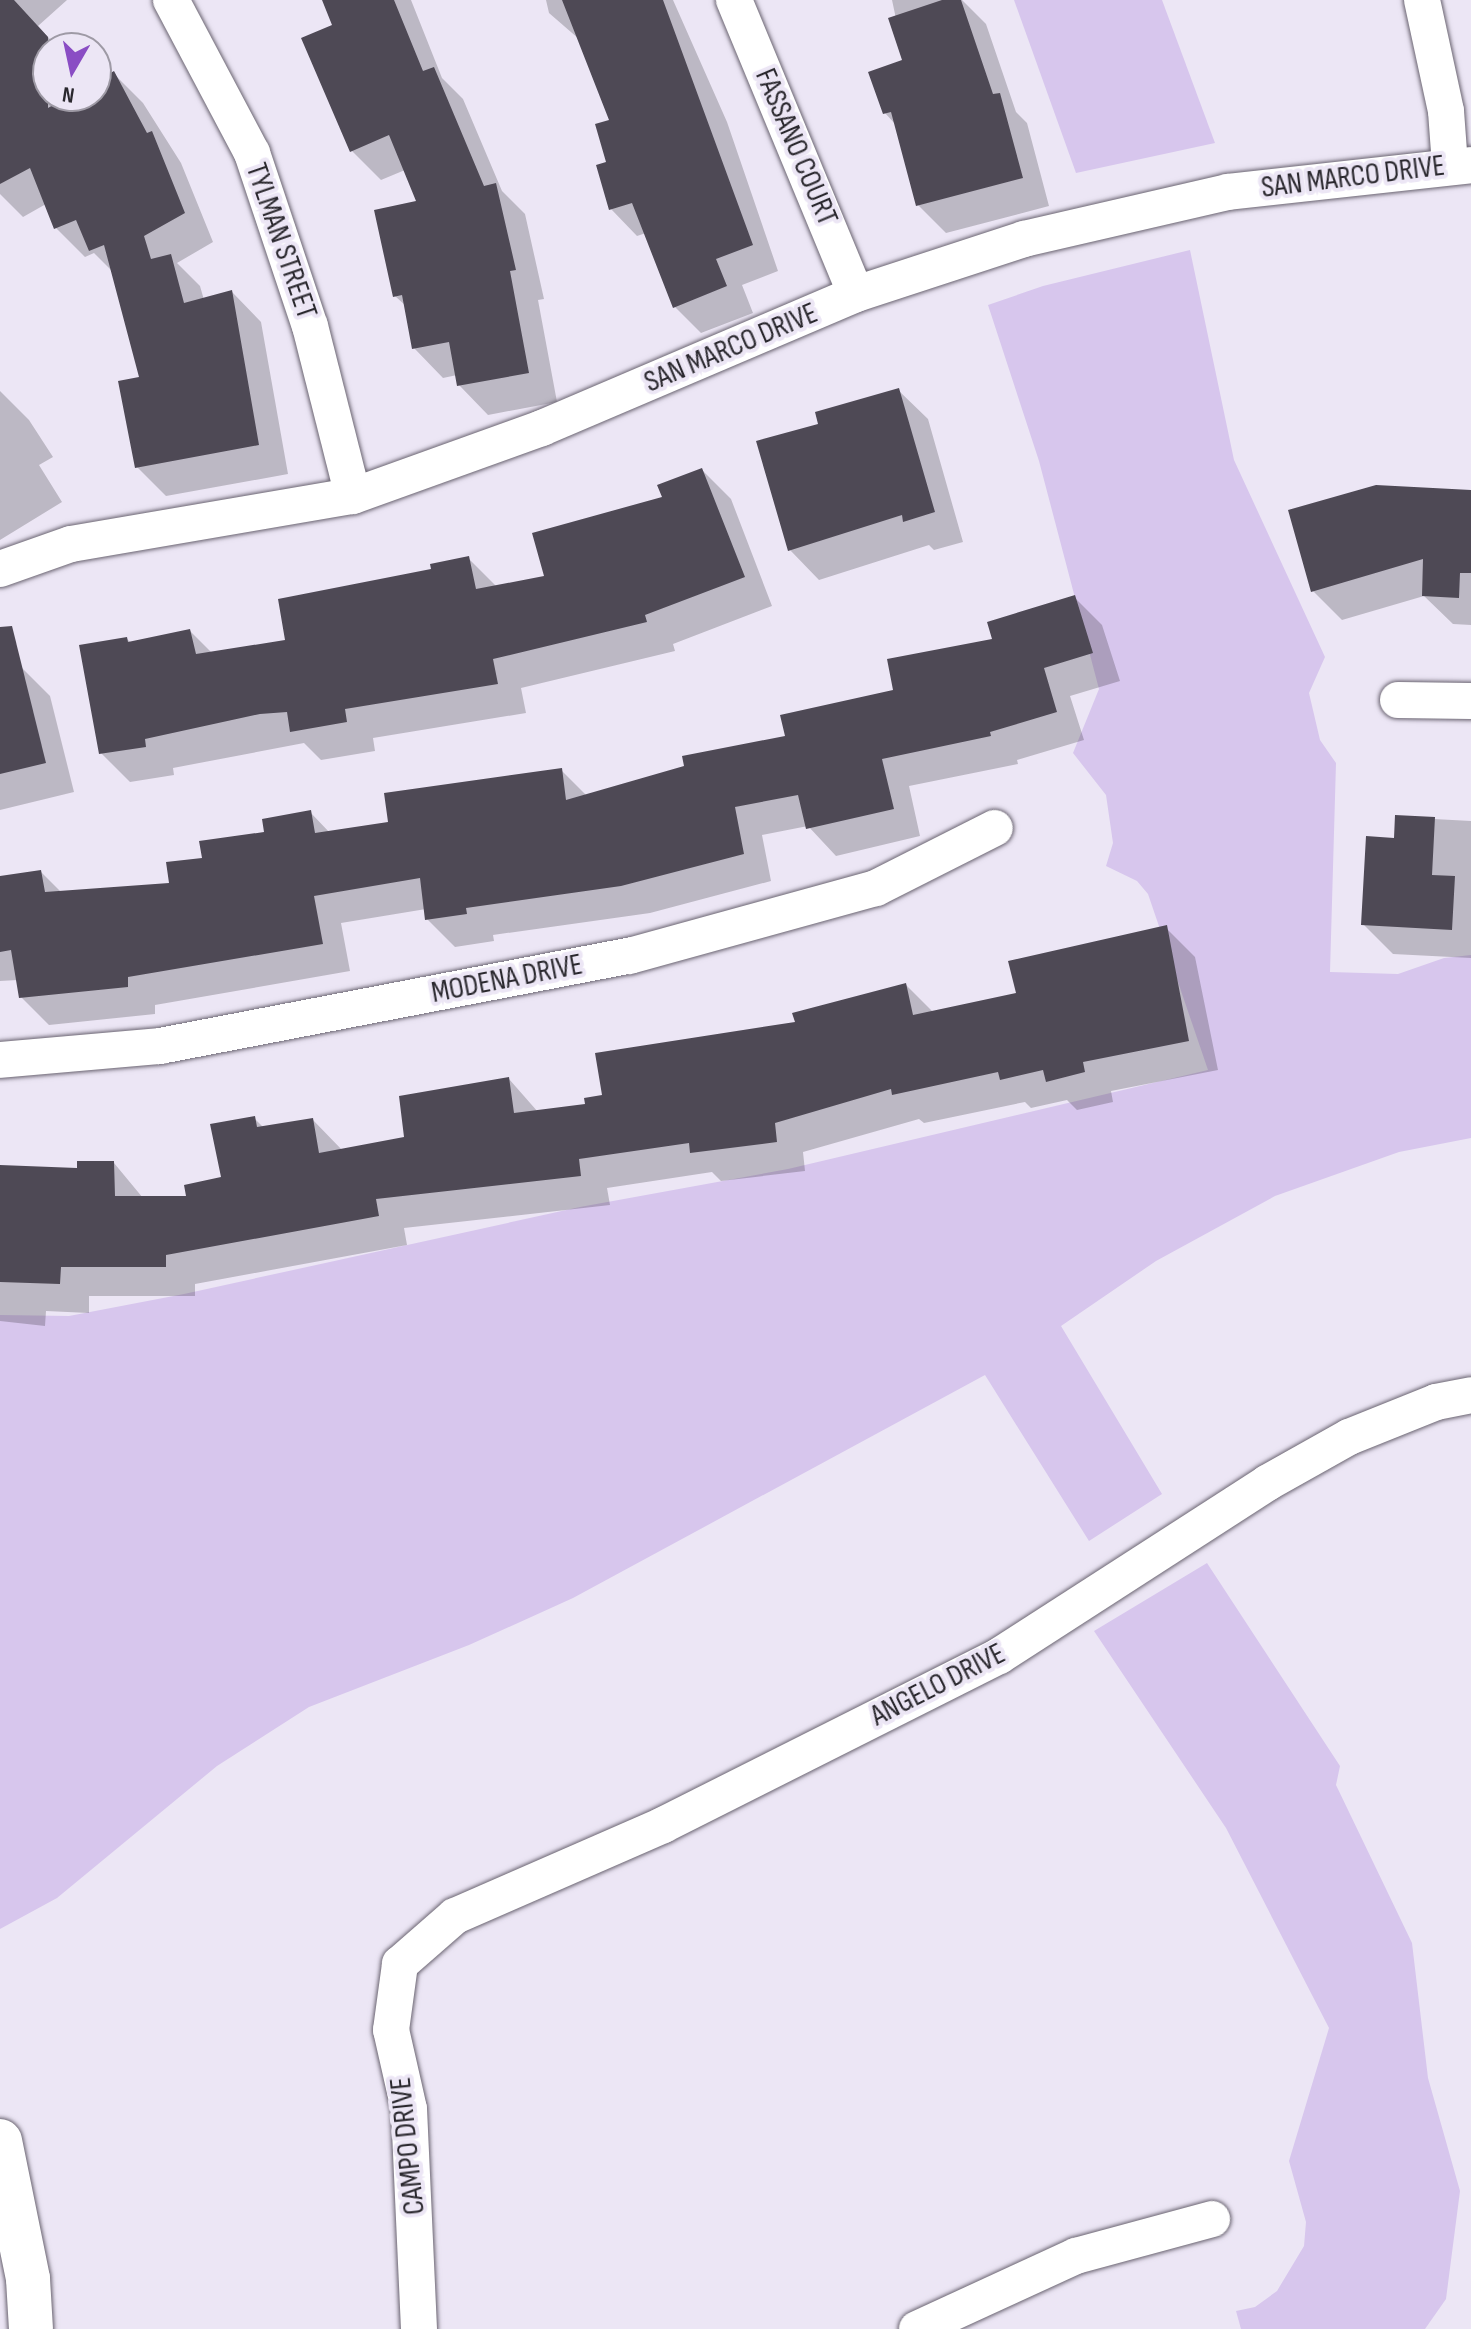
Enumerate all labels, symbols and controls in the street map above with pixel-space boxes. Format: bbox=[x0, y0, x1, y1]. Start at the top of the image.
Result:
north arrow bbox=[32, 32, 112, 112]
street label: FASSANO COURT bbox=[747, 63, 845, 231]
text: N bbox=[61, 80, 76, 108]
street label: SAN MARCO DRIVE bbox=[1259, 148, 1447, 206]
street label: TYLMAN STREET bbox=[238, 159, 324, 323]
street label: SAN MARCO DRIVE bbox=[639, 295, 823, 401]
street label: MODENA DRIVE bbox=[428, 947, 586, 1011]
street label: ANGELO DRIVE bbox=[865, 1636, 1011, 1734]
street label: CAMPO DRIVE bbox=[383, 2075, 433, 2217]

